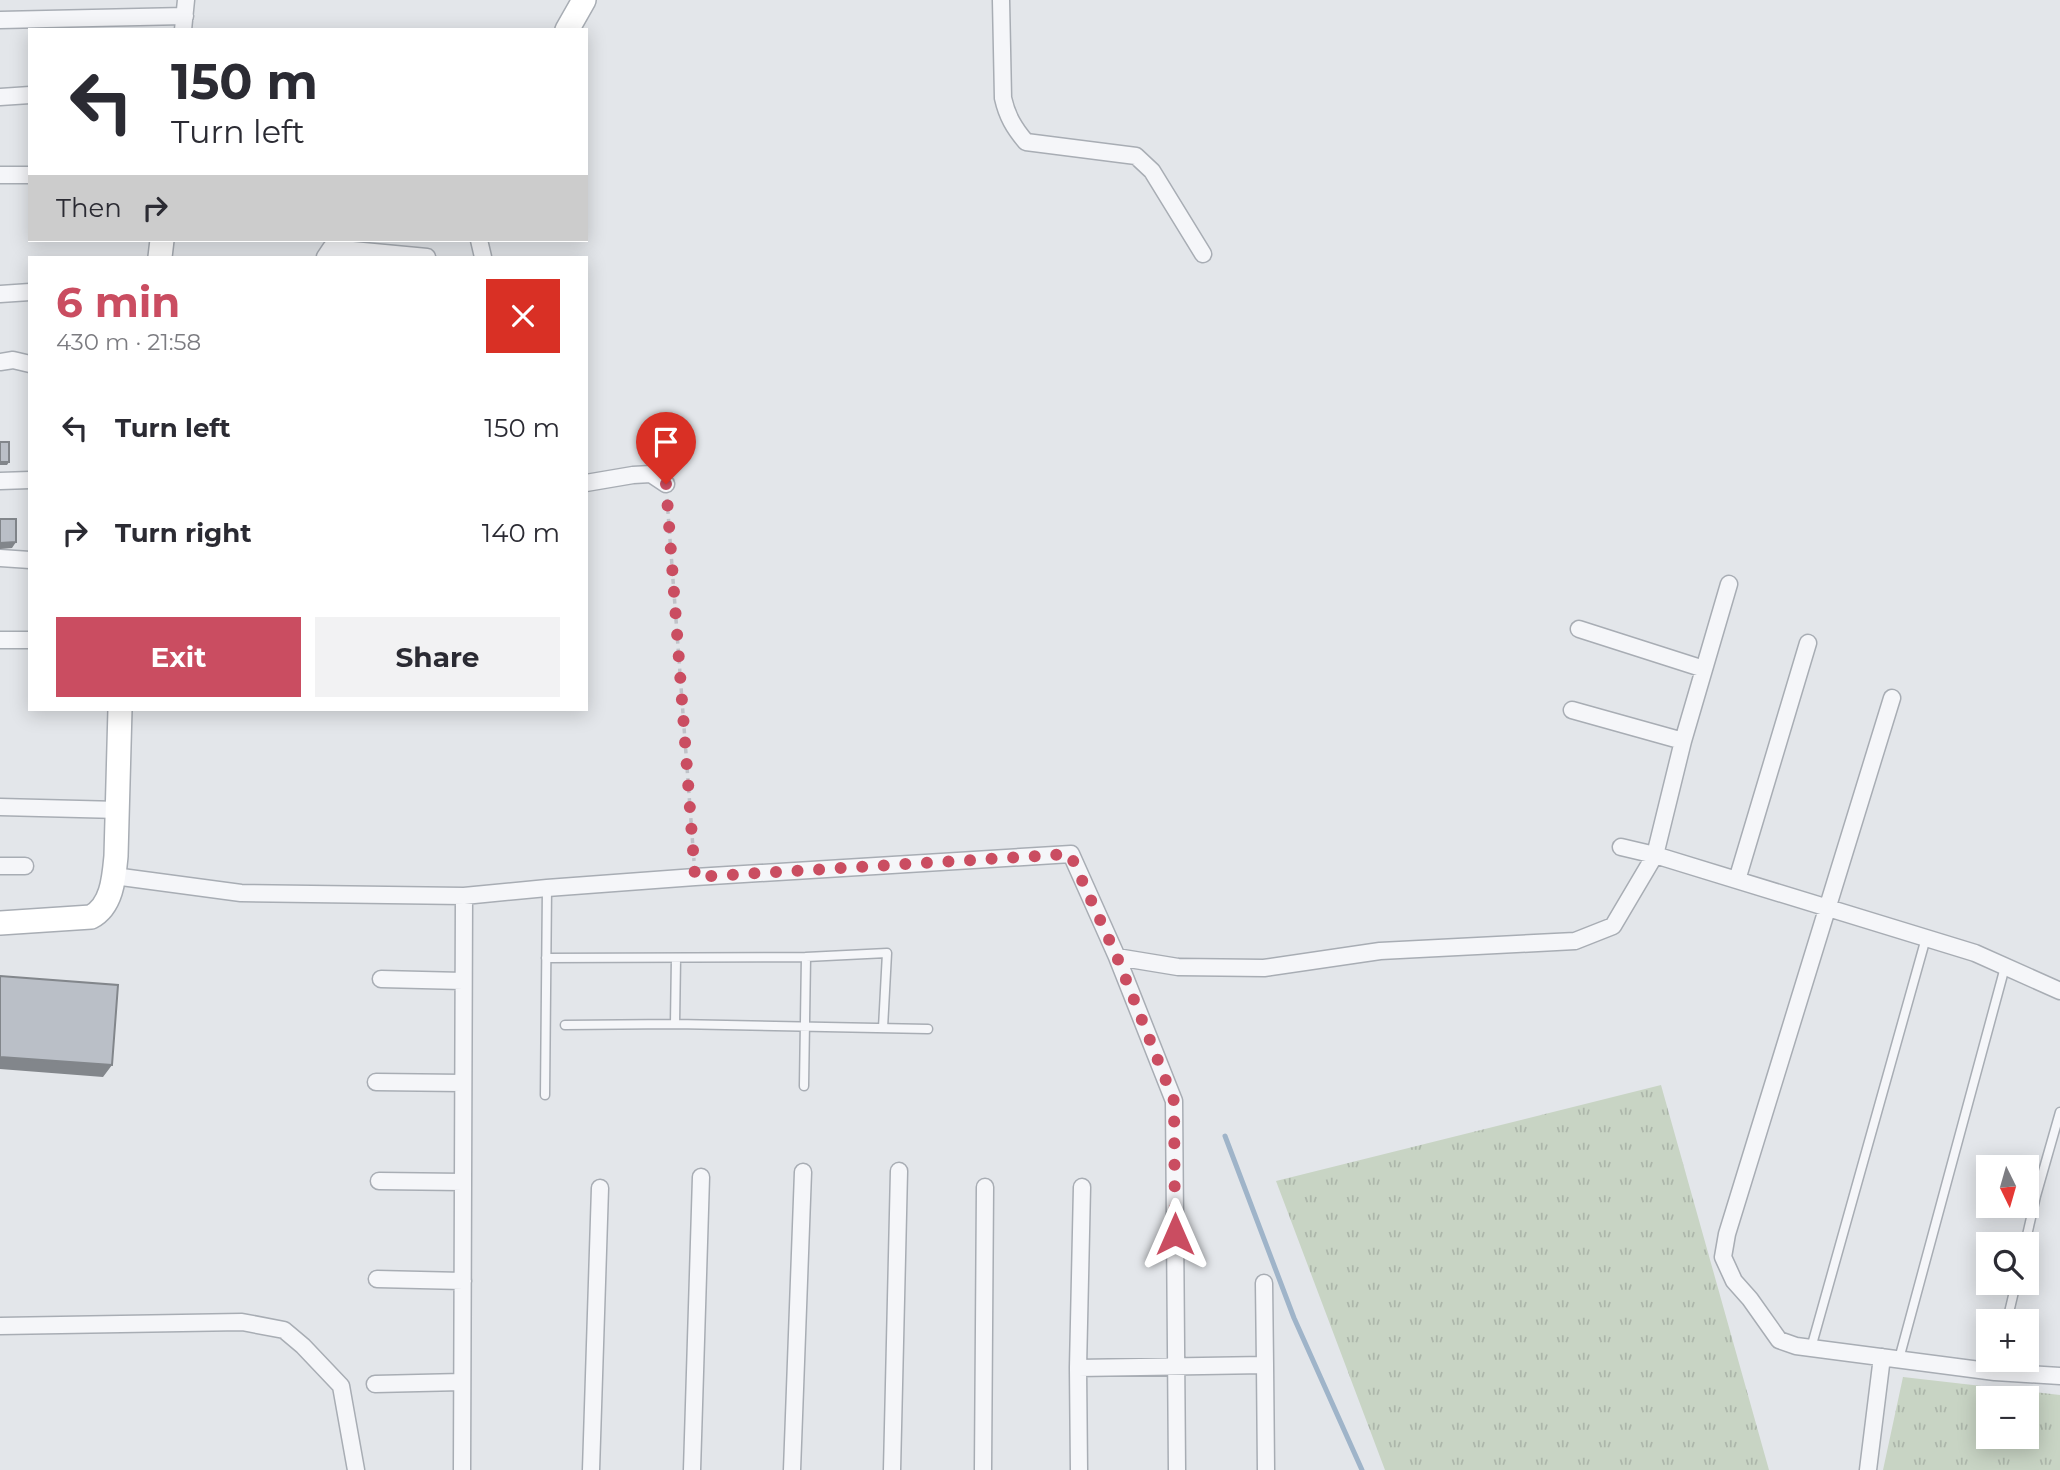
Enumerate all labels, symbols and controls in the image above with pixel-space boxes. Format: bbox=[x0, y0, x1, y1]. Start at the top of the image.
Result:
text: 150 m bbox=[171, 52, 318, 111]
icon: left bbox=[56, 56, 147, 147]
text: Turn left bbox=[171, 112, 305, 151]
icon: right bbox=[136, 189, 174, 227]
text: Then bbox=[56, 192, 122, 224]
text: 6 min bbox=[56, 276, 180, 328]
button: close bbox=[486, 279, 560, 353]
text: 430 m · 21:58 bbox=[56, 328, 201, 356]
icon: left bbox=[56, 409, 94, 447]
text: Turn left bbox=[115, 412, 231, 444]
text: 150 m bbox=[484, 412, 560, 444]
pin bbox=[636, 412, 696, 484]
icon: arrive bbox=[647, 423, 685, 461]
icon: right bbox=[56, 514, 94, 552]
text: Turn right bbox=[115, 517, 251, 549]
text: 140 m bbox=[482, 517, 560, 549]
button: Exit bbox=[56, 617, 301, 697]
button: Share bbox=[315, 617, 560, 697]
north arrow bbox=[1976, 1155, 2039, 1218]
map controls bbox=[1976, 1155, 2039, 1449]
position arrow bbox=[1138, 1197, 1212, 1271]
button: search bbox=[1976, 1232, 2039, 1295]
button: + bbox=[1976, 1309, 2039, 1372]
button: − bbox=[1976, 1386, 2039, 1449]

